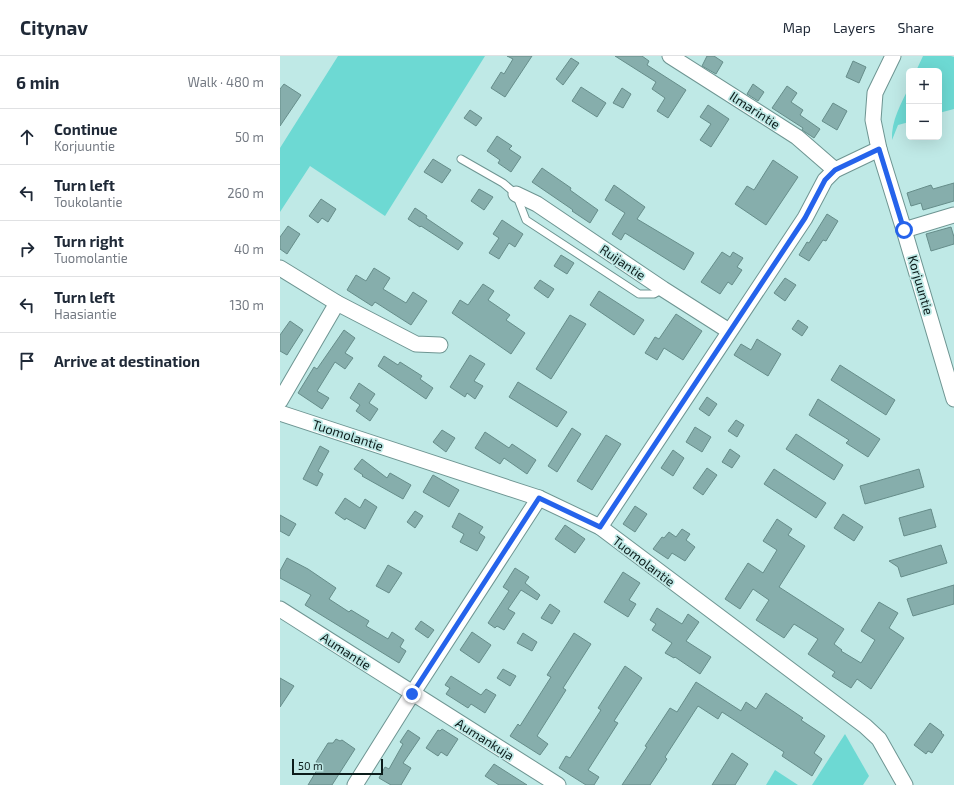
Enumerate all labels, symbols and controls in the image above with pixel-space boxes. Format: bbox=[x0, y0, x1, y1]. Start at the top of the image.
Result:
text: Citynav bbox=[20, 16, 88, 39]
text: Map bbox=[783, 19, 811, 36]
text: Layers bbox=[833, 19, 875, 36]
text: Share bbox=[897, 19, 934, 36]
map controls bbox=[906, 68, 942, 140]
button: + bbox=[906, 68, 942, 104]
text: 6 min bbox=[16, 72, 60, 92]
text: Walk · 480 m bbox=[187, 74, 264, 90]
street label: Ilmarintie bbox=[727, 88, 783, 132]
button: − bbox=[906, 104, 942, 140]
text: Continue bbox=[54, 120, 117, 138]
icon: ahead bbox=[16, 126, 38, 148]
text: 50 m bbox=[235, 129, 264, 145]
text: Korjuuntie bbox=[54, 138, 115, 154]
text: Turn left bbox=[54, 176, 115, 194]
icon: left bbox=[16, 182, 38, 204]
text: 260 m bbox=[227, 185, 264, 201]
text: Toukolantie bbox=[54, 194, 122, 210]
route start bbox=[895, 221, 913, 239]
text: Turn right bbox=[54, 232, 124, 250]
icon: right bbox=[16, 238, 38, 260]
text: 40 m bbox=[234, 241, 264, 257]
street label: Ruijantie bbox=[597, 241, 649, 283]
text: Tuomolantie bbox=[54, 250, 128, 266]
street label: Korjuuntie bbox=[905, 254, 937, 316]
text: Turn left bbox=[54, 288, 115, 306]
icon: left bbox=[16, 294, 38, 316]
text: 130 m bbox=[229, 297, 264, 313]
text: Haasiantie bbox=[54, 306, 117, 322]
icon: arrive bbox=[16, 350, 38, 372]
text: Arrive at destination bbox=[54, 352, 200, 370]
street label: Tuomolantie bbox=[310, 416, 386, 454]
street label: Tuomolantie bbox=[610, 532, 678, 590]
street label: Aumantie bbox=[318, 629, 374, 673]
route end bbox=[403, 685, 421, 703]
street label: Aumankuja bbox=[453, 715, 517, 763]
scale bar bbox=[292, 757, 383, 776]
text: 50 m bbox=[298, 759, 323, 772]

